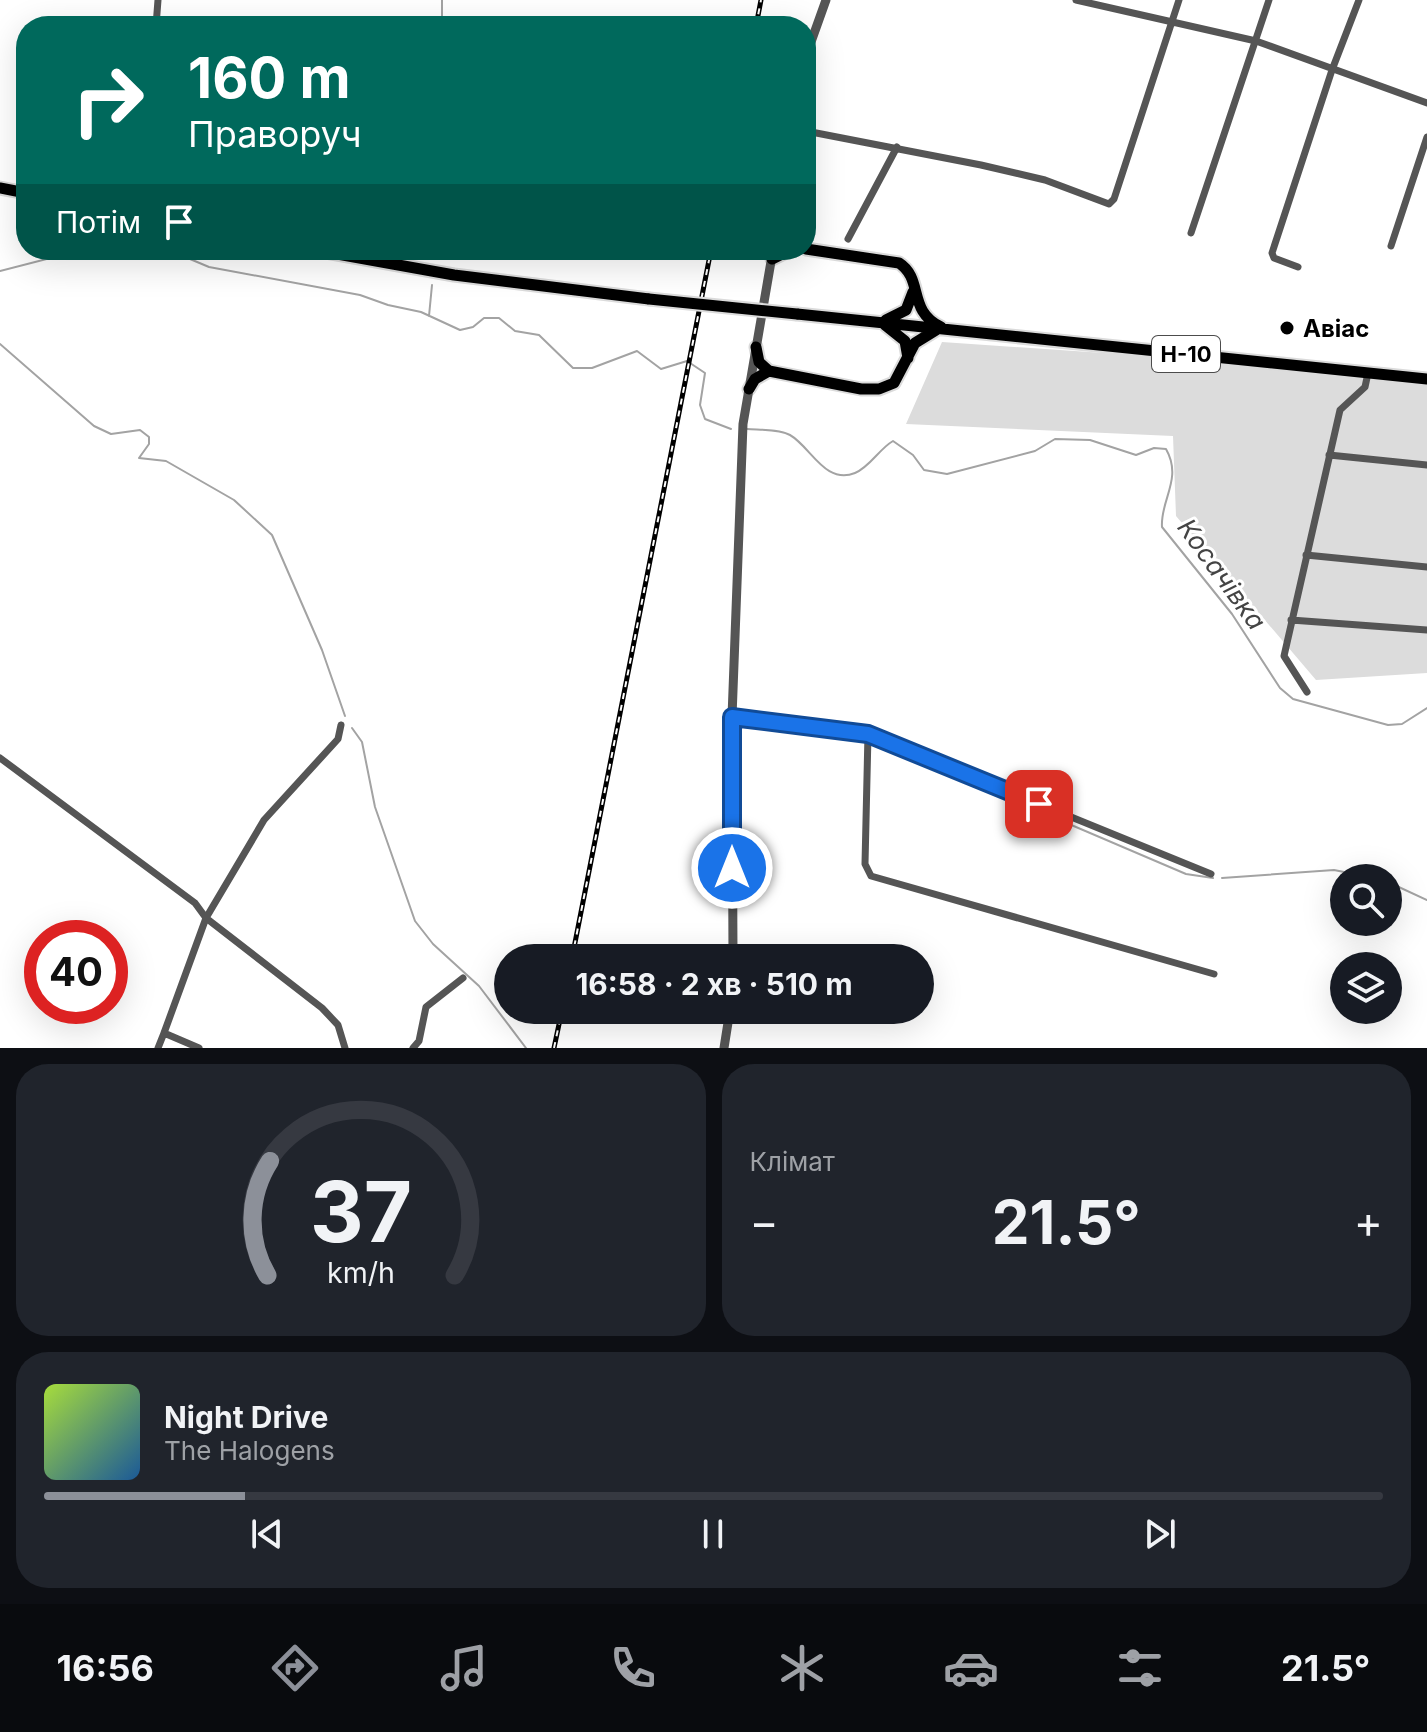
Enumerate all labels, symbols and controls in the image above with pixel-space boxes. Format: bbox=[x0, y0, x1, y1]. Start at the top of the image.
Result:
text: 160 m bbox=[188, 44, 351, 112]
icon: right bbox=[56, 48, 160, 152]
text: Праворуч bbox=[188, 112, 361, 156]
icon: arrive bbox=[157, 200, 201, 244]
text: Потім bbox=[56, 204, 141, 240]
place label: Авіас bbox=[1303, 314, 1369, 343]
marker: Авіас bbox=[1278, 319, 1296, 337]
road number: Н-10 bbox=[1152, 336, 1220, 372]
water label: Косачівка bbox=[1171, 513, 1273, 635]
pin bbox=[1005, 770, 1073, 838]
icon: arrive bbox=[1017, 782, 1061, 826]
position arrow bbox=[690, 826, 774, 910]
map controls bbox=[1330, 864, 1402, 1024]
button: search bbox=[1330, 864, 1402, 936]
speed limit sign: 40 bbox=[24, 920, 128, 1024]
button: layers bbox=[1330, 952, 1402, 1024]
text: 16:58 · 2 хв · 510 m bbox=[575, 966, 853, 1002]
text: Клімат bbox=[750, 1146, 835, 1177]
text: 37 bbox=[310, 1161, 412, 1262]
text: 21.5° bbox=[992, 1186, 1141, 1258]
text: − bbox=[750, 1195, 779, 1249]
text: + bbox=[1354, 1195, 1383, 1249]
text: km/h bbox=[327, 1255, 395, 1290]
text: Night Drive bbox=[164, 1399, 328, 1435]
text: The Halogens bbox=[164, 1435, 335, 1466]
icon: previous bbox=[245, 1512, 289, 1556]
icon: pause bbox=[691, 1512, 735, 1556]
icon: next bbox=[1138, 1512, 1182, 1556]
icon: directions bbox=[267, 1640, 323, 1696]
icon: music bbox=[436, 1640, 492, 1696]
icon: phone bbox=[605, 1640, 661, 1696]
icon: climate bbox=[774, 1640, 830, 1696]
icon: car bbox=[943, 1640, 999, 1696]
icon: filters bbox=[1112, 1640, 1168, 1696]
text: 16:56 bbox=[57, 1646, 154, 1690]
text: 21.5° bbox=[1281, 1646, 1370, 1690]

